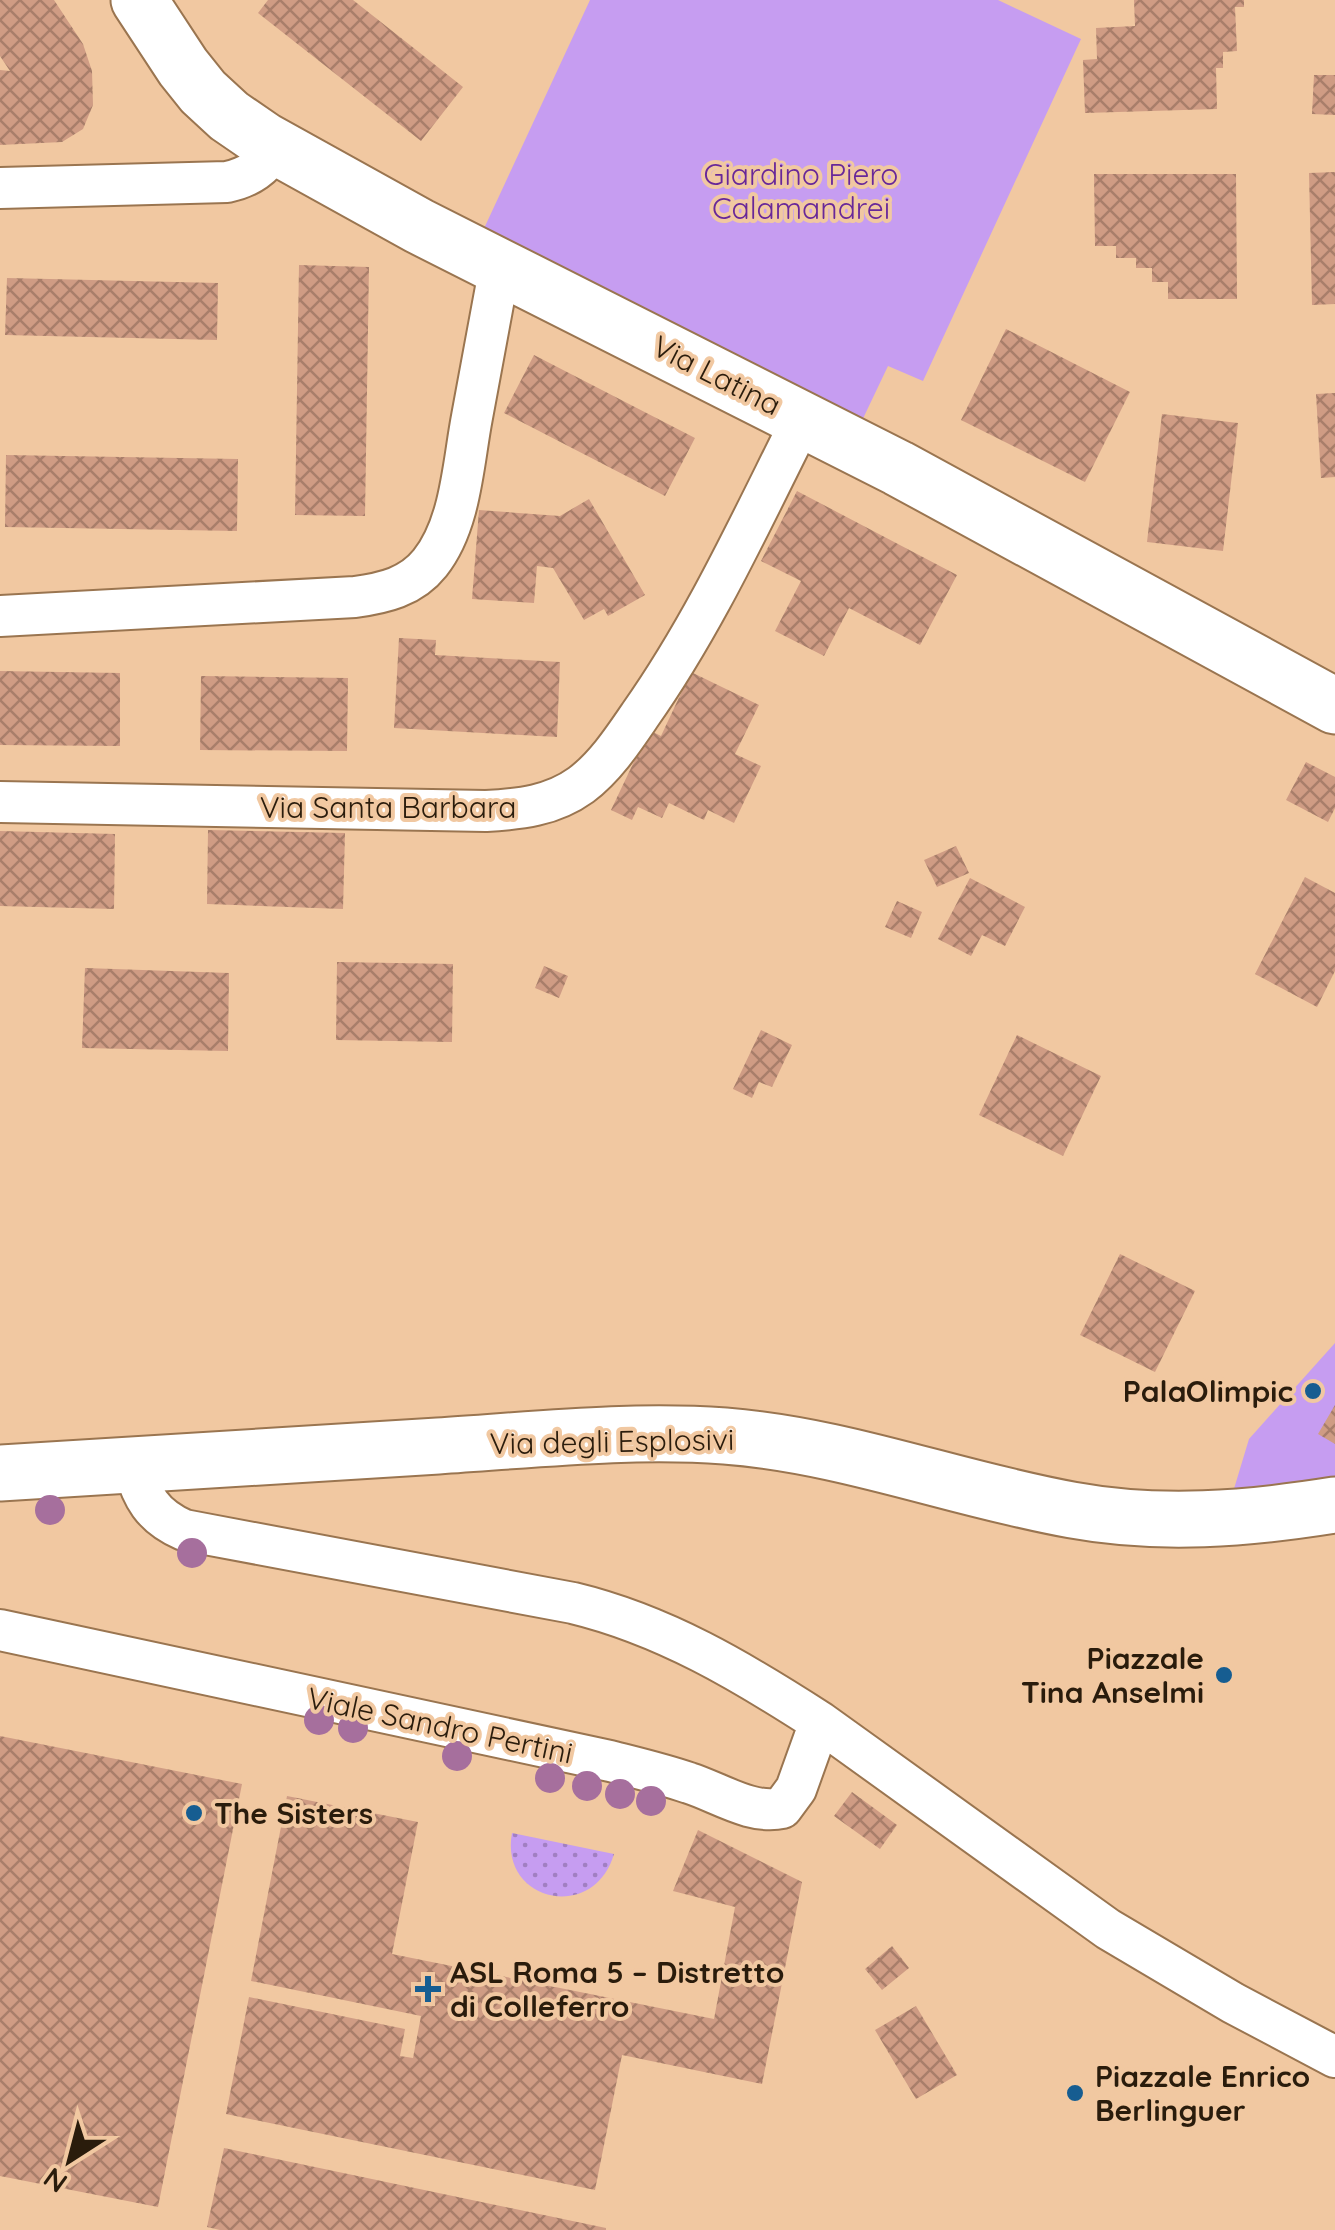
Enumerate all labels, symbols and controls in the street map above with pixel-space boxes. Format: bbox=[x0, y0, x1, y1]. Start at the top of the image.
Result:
park label: Giardino Piero Calamandrei bbox=[704, 155, 898, 227]
street label: Via Latina bbox=[646, 327, 788, 423]
street label: Via Santa Barbara bbox=[260, 788, 516, 826]
place label: PalaOlimpic bbox=[1123, 1372, 1293, 1410]
marker: PalaOlimpic bbox=[1302, 1380, 1324, 1402]
street label: Via degli Esplosivi bbox=[489, 1420, 735, 1462]
place label: Piazzale Tina Anselmi bbox=[1021, 1639, 1204, 1711]
marker: Piazzale Tina Anselmi bbox=[1213, 1664, 1235, 1686]
street label: Viale Sandro Pertini bbox=[304, 1678, 576, 1772]
place label: The Sisters bbox=[214, 1794, 373, 1832]
marker: The Sisters bbox=[183, 1802, 205, 1824]
place label: ASL Roma 5 – Distretto di Colleferro bbox=[450, 1953, 784, 2025]
marker: ASL Roma 5 – Distretto di Colleferro bbox=[415, 1976, 441, 2002]
place label: Piazzale Enrico Berlinguer bbox=[1095, 2057, 1310, 2129]
marker: Piazzale Enrico Berlinguer bbox=[1064, 2082, 1086, 2104]
north arrow bbox=[20, 2110, 120, 2210]
text: N bbox=[36, 2160, 74, 2201]

